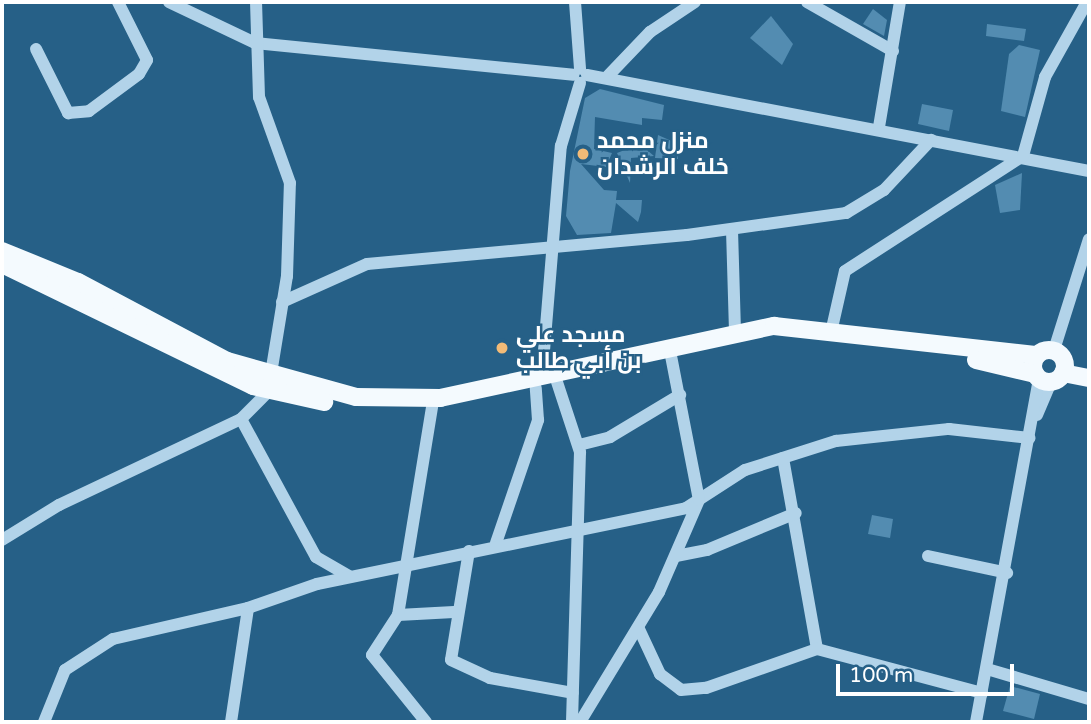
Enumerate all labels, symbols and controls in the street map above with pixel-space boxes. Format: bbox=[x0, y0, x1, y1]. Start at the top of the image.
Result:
place label: منزل محمد خلف الرشدان bbox=[597, 127, 729, 181]
marker: منزل محمد خلف الرشدان bbox=[575, 146, 591, 162]
place label: مسجد علي بن أبي طالب bbox=[516, 321, 641, 375]
marker: مسجد علي بن أبي طالب bbox=[494, 340, 510, 356]
scale bar bbox=[839, 650, 1018, 694]
text: 100 m bbox=[849, 663, 913, 688]

